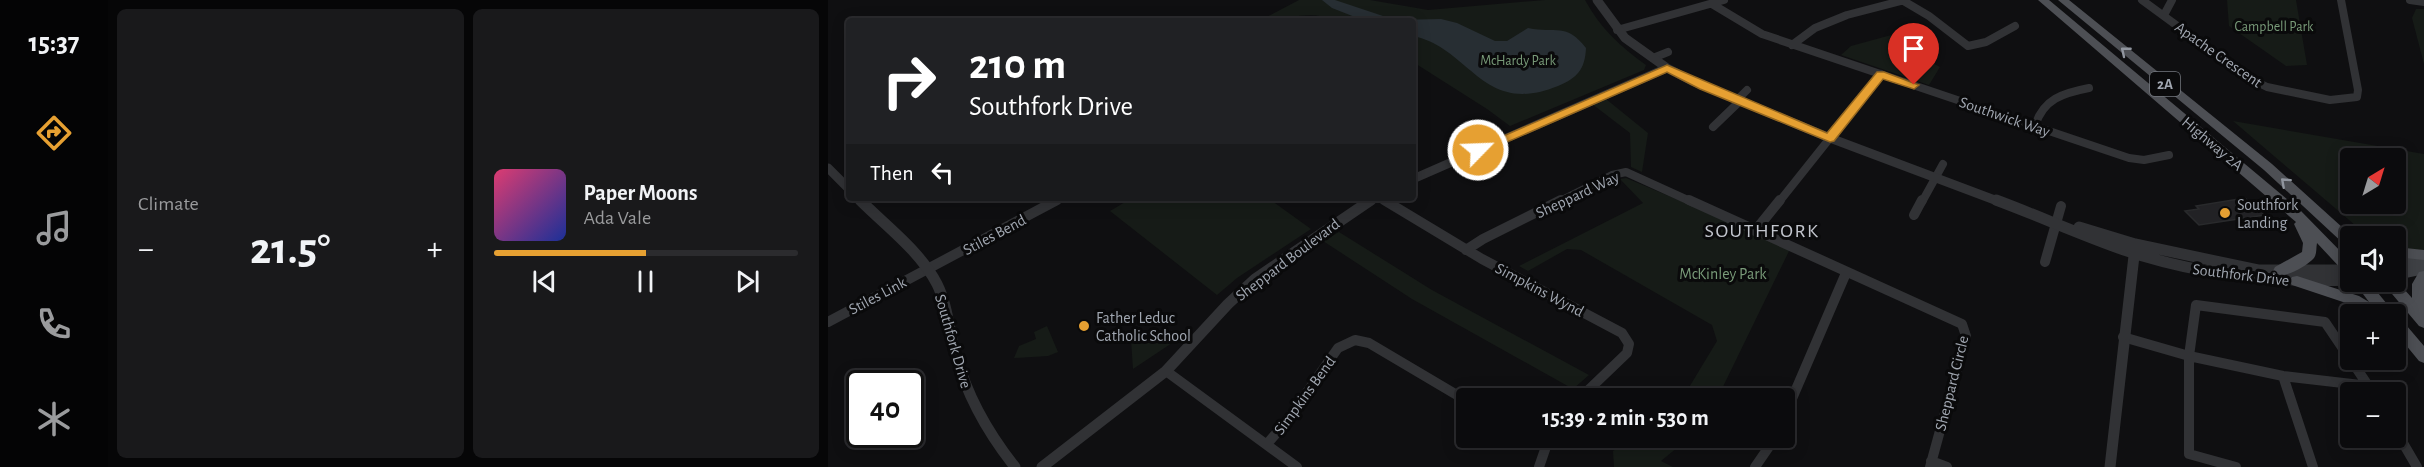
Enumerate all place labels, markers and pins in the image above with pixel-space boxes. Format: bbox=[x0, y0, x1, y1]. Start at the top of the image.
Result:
pin bbox=[1888, 23, 1939, 85]
place label: Southfork Landing bbox=[2237, 197, 2299, 231]
marker: Southfork Landing bbox=[2218, 206, 2232, 220]
place label: Father Leduc Catholic School bbox=[1096, 310, 1191, 344]
marker: Father Leduc Catholic School bbox=[1077, 319, 1091, 333]

